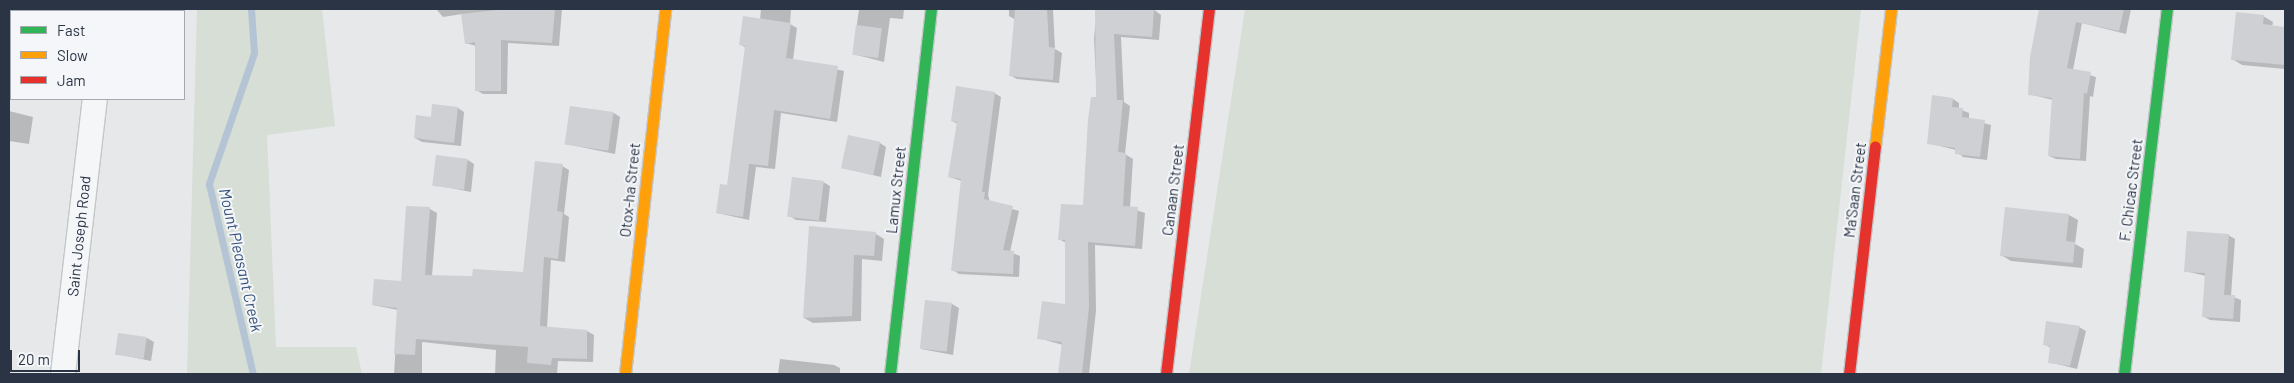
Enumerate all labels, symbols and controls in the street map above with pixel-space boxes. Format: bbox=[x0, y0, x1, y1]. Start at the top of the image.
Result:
legend bbox=[10, 10, 185, 100]
text: Fast bbox=[57, 21, 85, 39]
text: Slow bbox=[57, 46, 88, 64]
text: Jam bbox=[57, 71, 86, 89]
street label: F. Chicac Street bbox=[2116, 138, 2146, 242]
street label: Ma'Saan Street bbox=[1840, 141, 1870, 239]
street label: Otox-ha Street bbox=[616, 142, 644, 238]
street label: Canaan Street bbox=[1158, 143, 1188, 237]
street label: Lamux Street bbox=[882, 145, 910, 235]
street label: Saint Joseph Road bbox=[64, 175, 94, 297]
water label: Mount Pleasant Creek bbox=[215, 186, 267, 334]
scale bar bbox=[12, 340, 82, 372]
text: 20 m bbox=[18, 350, 50, 368]

